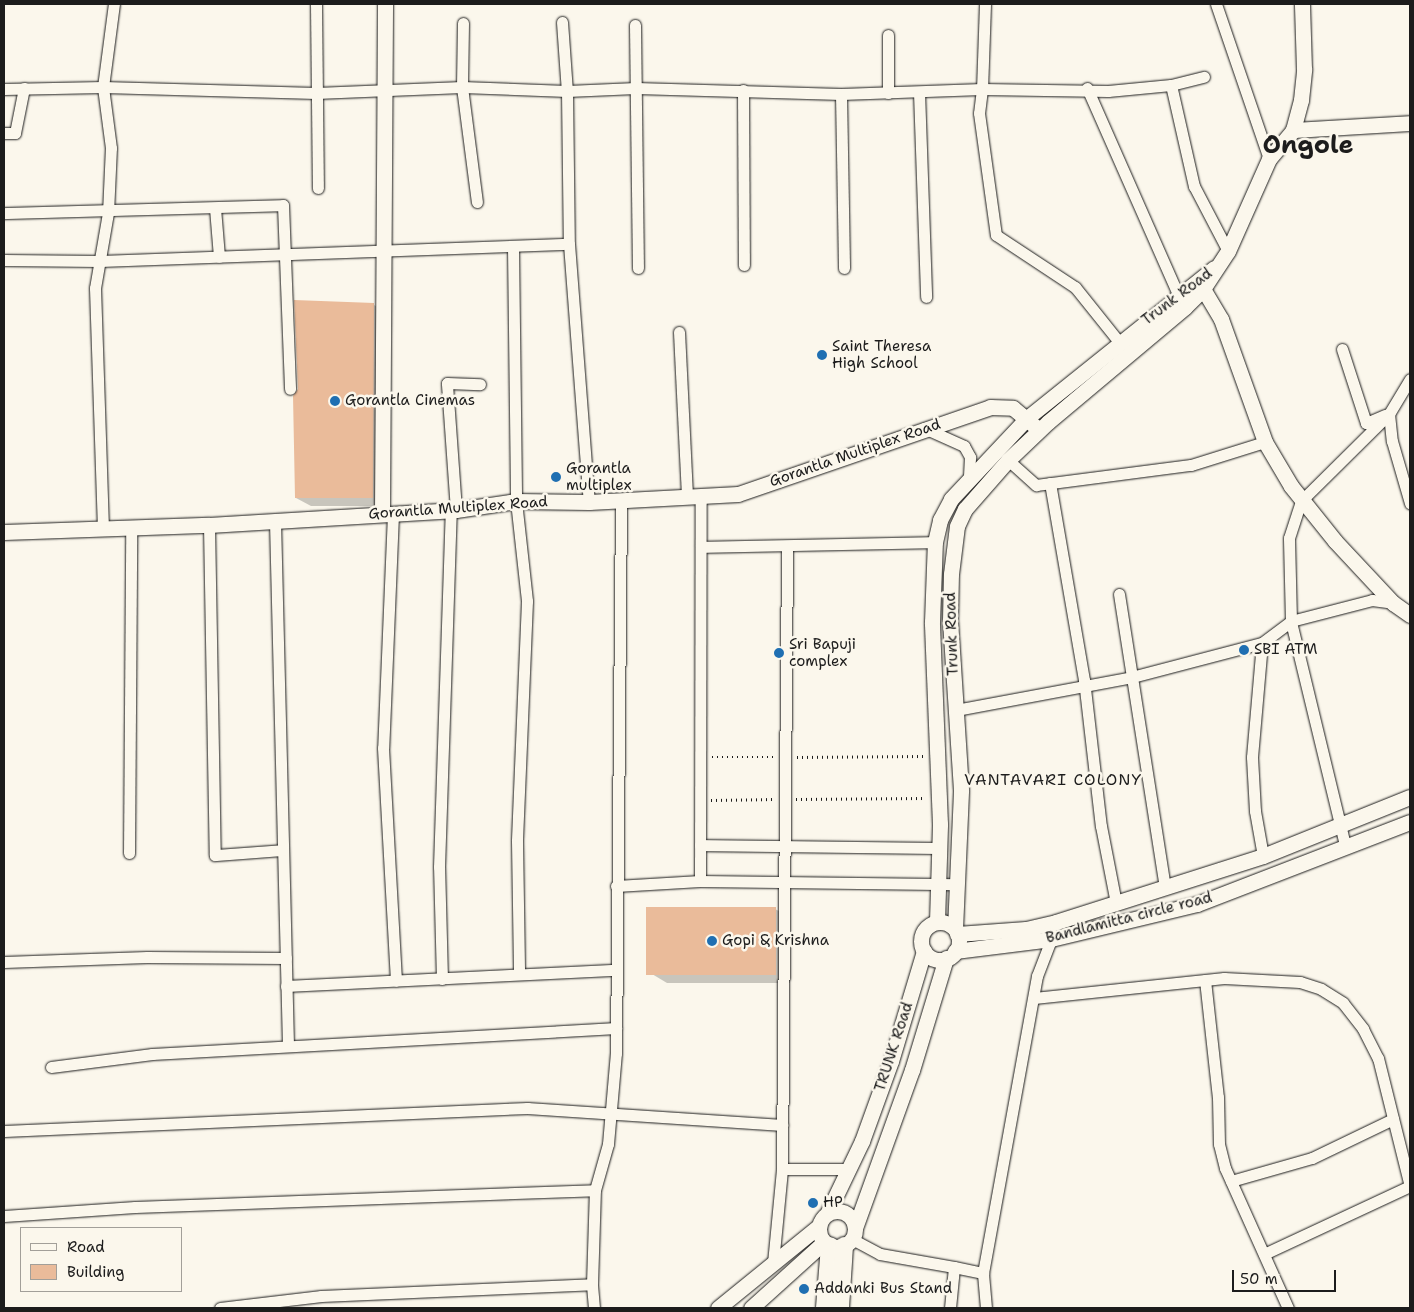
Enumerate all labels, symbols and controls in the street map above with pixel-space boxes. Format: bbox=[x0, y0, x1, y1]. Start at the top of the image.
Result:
district label: Ongole bbox=[1263, 129, 1353, 159]
street label: Trunk Road bbox=[1138, 265, 1216, 329]
place label: Saint Theresa High School bbox=[832, 337, 931, 372]
marker: Saint Theresa High School bbox=[816, 349, 828, 361]
place label: Gorantla Cinemas bbox=[345, 392, 475, 410]
marker: Gorantla Cinemas bbox=[329, 395, 341, 407]
street label: Gorantla Multiplex Road bbox=[767, 415, 943, 491]
place label: Gorantla multiplex bbox=[566, 459, 631, 494]
marker: Gorantla multiplex bbox=[550, 471, 562, 483]
street label: Gorantla Multiplex Road bbox=[368, 493, 548, 523]
street label: Trunk Road bbox=[942, 592, 962, 676]
place label: Sri Bapuji complex bbox=[789, 635, 856, 670]
place label: SBI ATM bbox=[1254, 641, 1317, 659]
marker: SBI ATM bbox=[1238, 644, 1250, 656]
marker: Sri Bapuji complex bbox=[773, 647, 785, 659]
district label: VANTAVARI COLONY bbox=[962, 770, 1144, 790]
street label: Bandlamitta circle road bbox=[1044, 889, 1214, 947]
place label: Gopi & Krishna bbox=[722, 932, 829, 950]
marker: Gopi & Krishna bbox=[706, 935, 718, 947]
street label: TRUNK Road bbox=[871, 1000, 917, 1094]
place label: HP bbox=[823, 1194, 843, 1212]
marker: HP bbox=[807, 1197, 819, 1209]
legend bbox=[20, 1227, 182, 1292]
text: Road bbox=[67, 1237, 105, 1257]
scale bar bbox=[1234, 1260, 1338, 1292]
text: Building bbox=[67, 1262, 124, 1282]
text: 50 m bbox=[1240, 1269, 1278, 1289]
place label: Addanki Bus Stand bbox=[814, 1280, 952, 1298]
marker: Addanki Bus Stand bbox=[798, 1283, 810, 1295]

